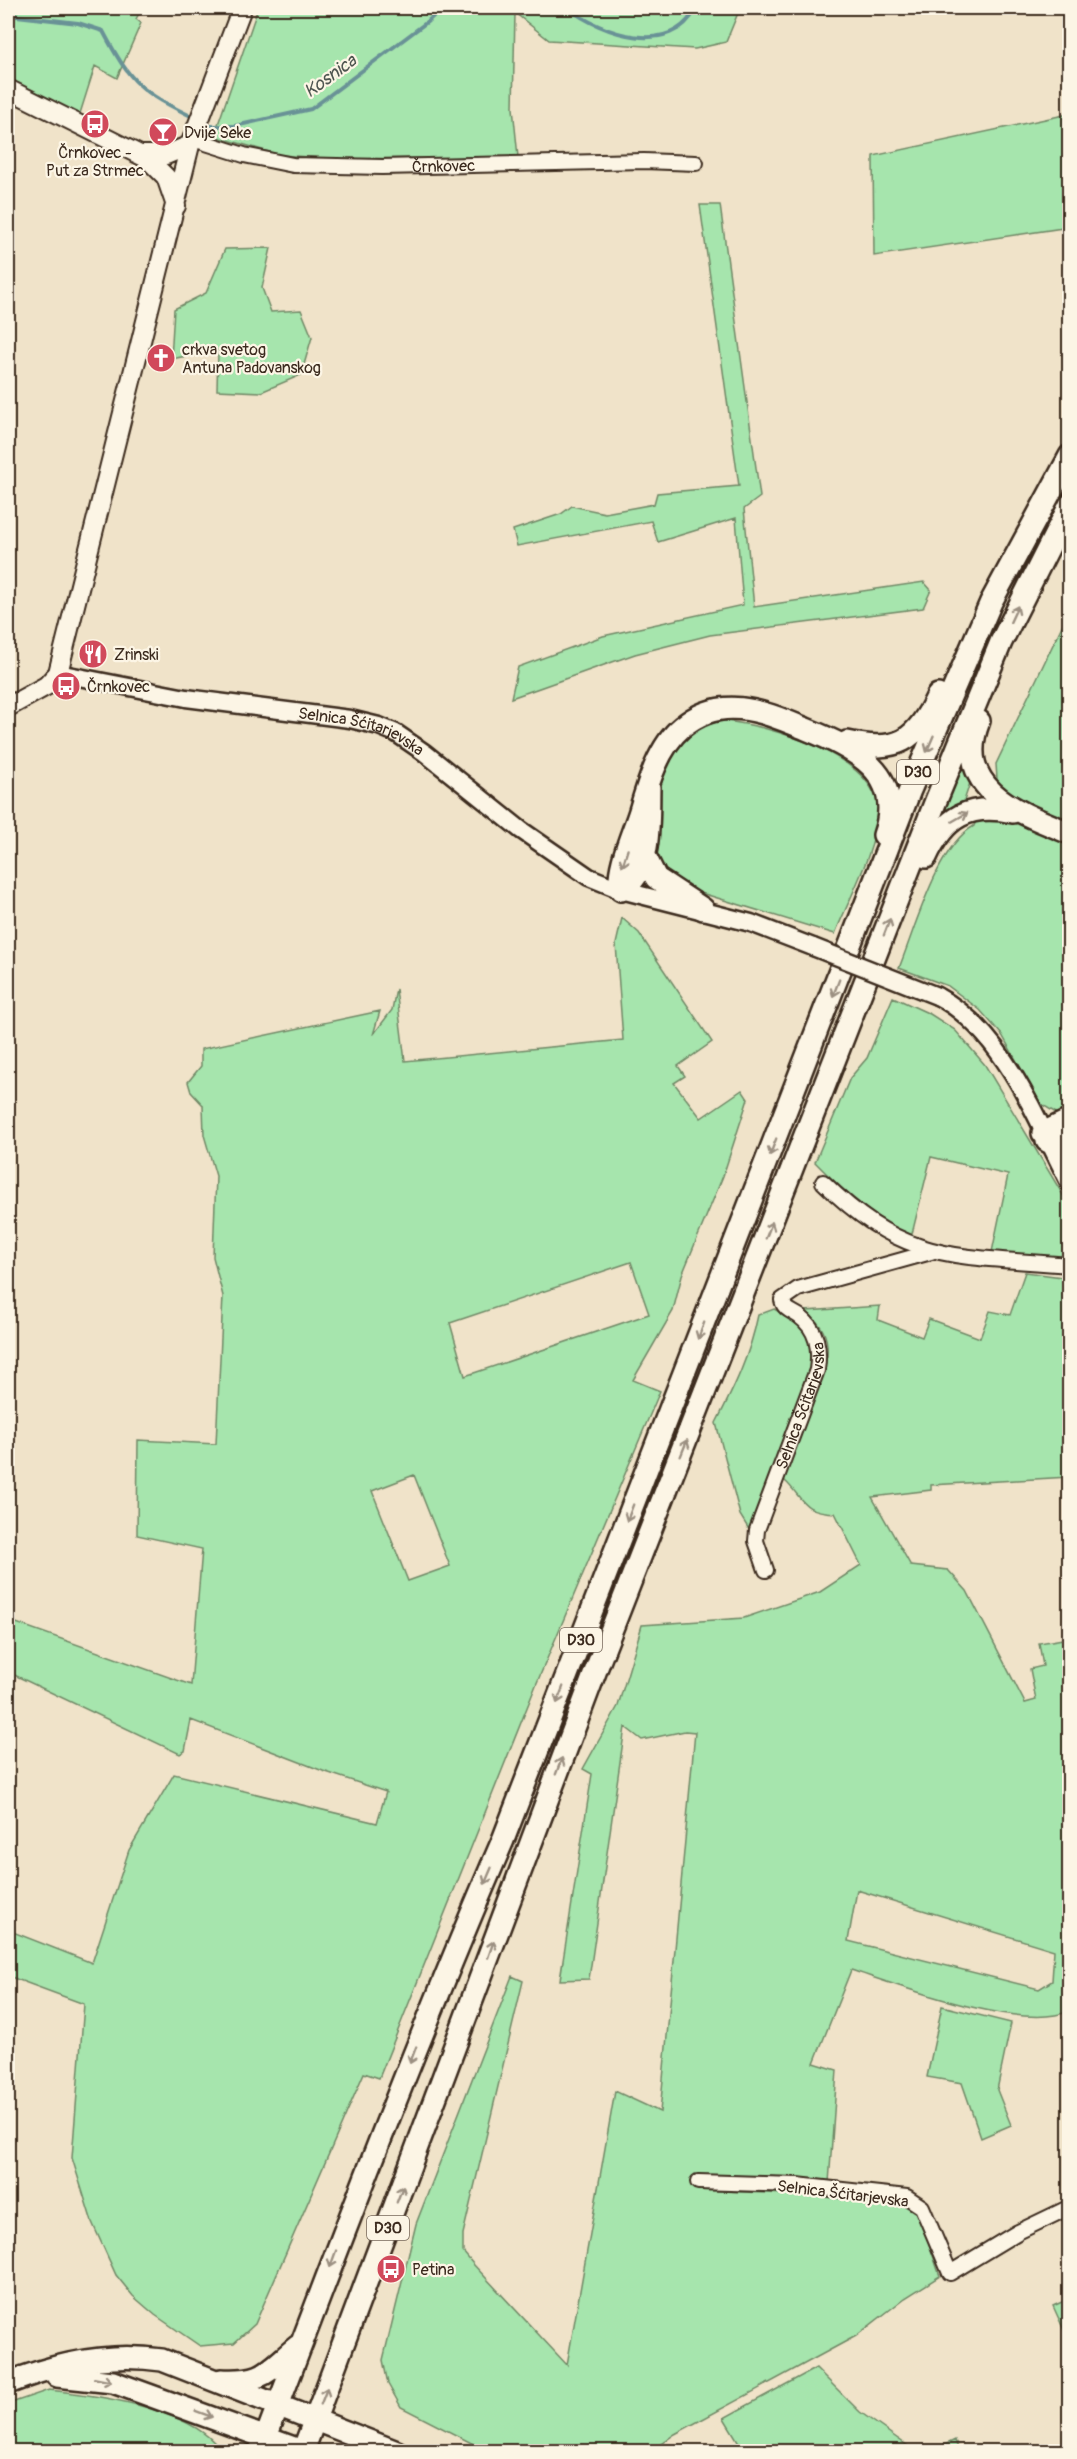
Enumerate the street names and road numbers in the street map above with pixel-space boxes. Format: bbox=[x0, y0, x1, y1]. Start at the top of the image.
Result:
street label: Črnkovec bbox=[412, 156, 475, 177]
street label: Selnica Šćitarjevska bbox=[297, 703, 428, 760]
road number: D30 bbox=[897, 760, 939, 784]
street label: Selnica Šćitarjevska bbox=[772, 1341, 829, 1472]
road number: D30 bbox=[560, 1628, 602, 1652]
street label: Selnica Šćitarjevska bbox=[776, 2175, 910, 2212]
road number: D30 bbox=[367, 2216, 409, 2240]

